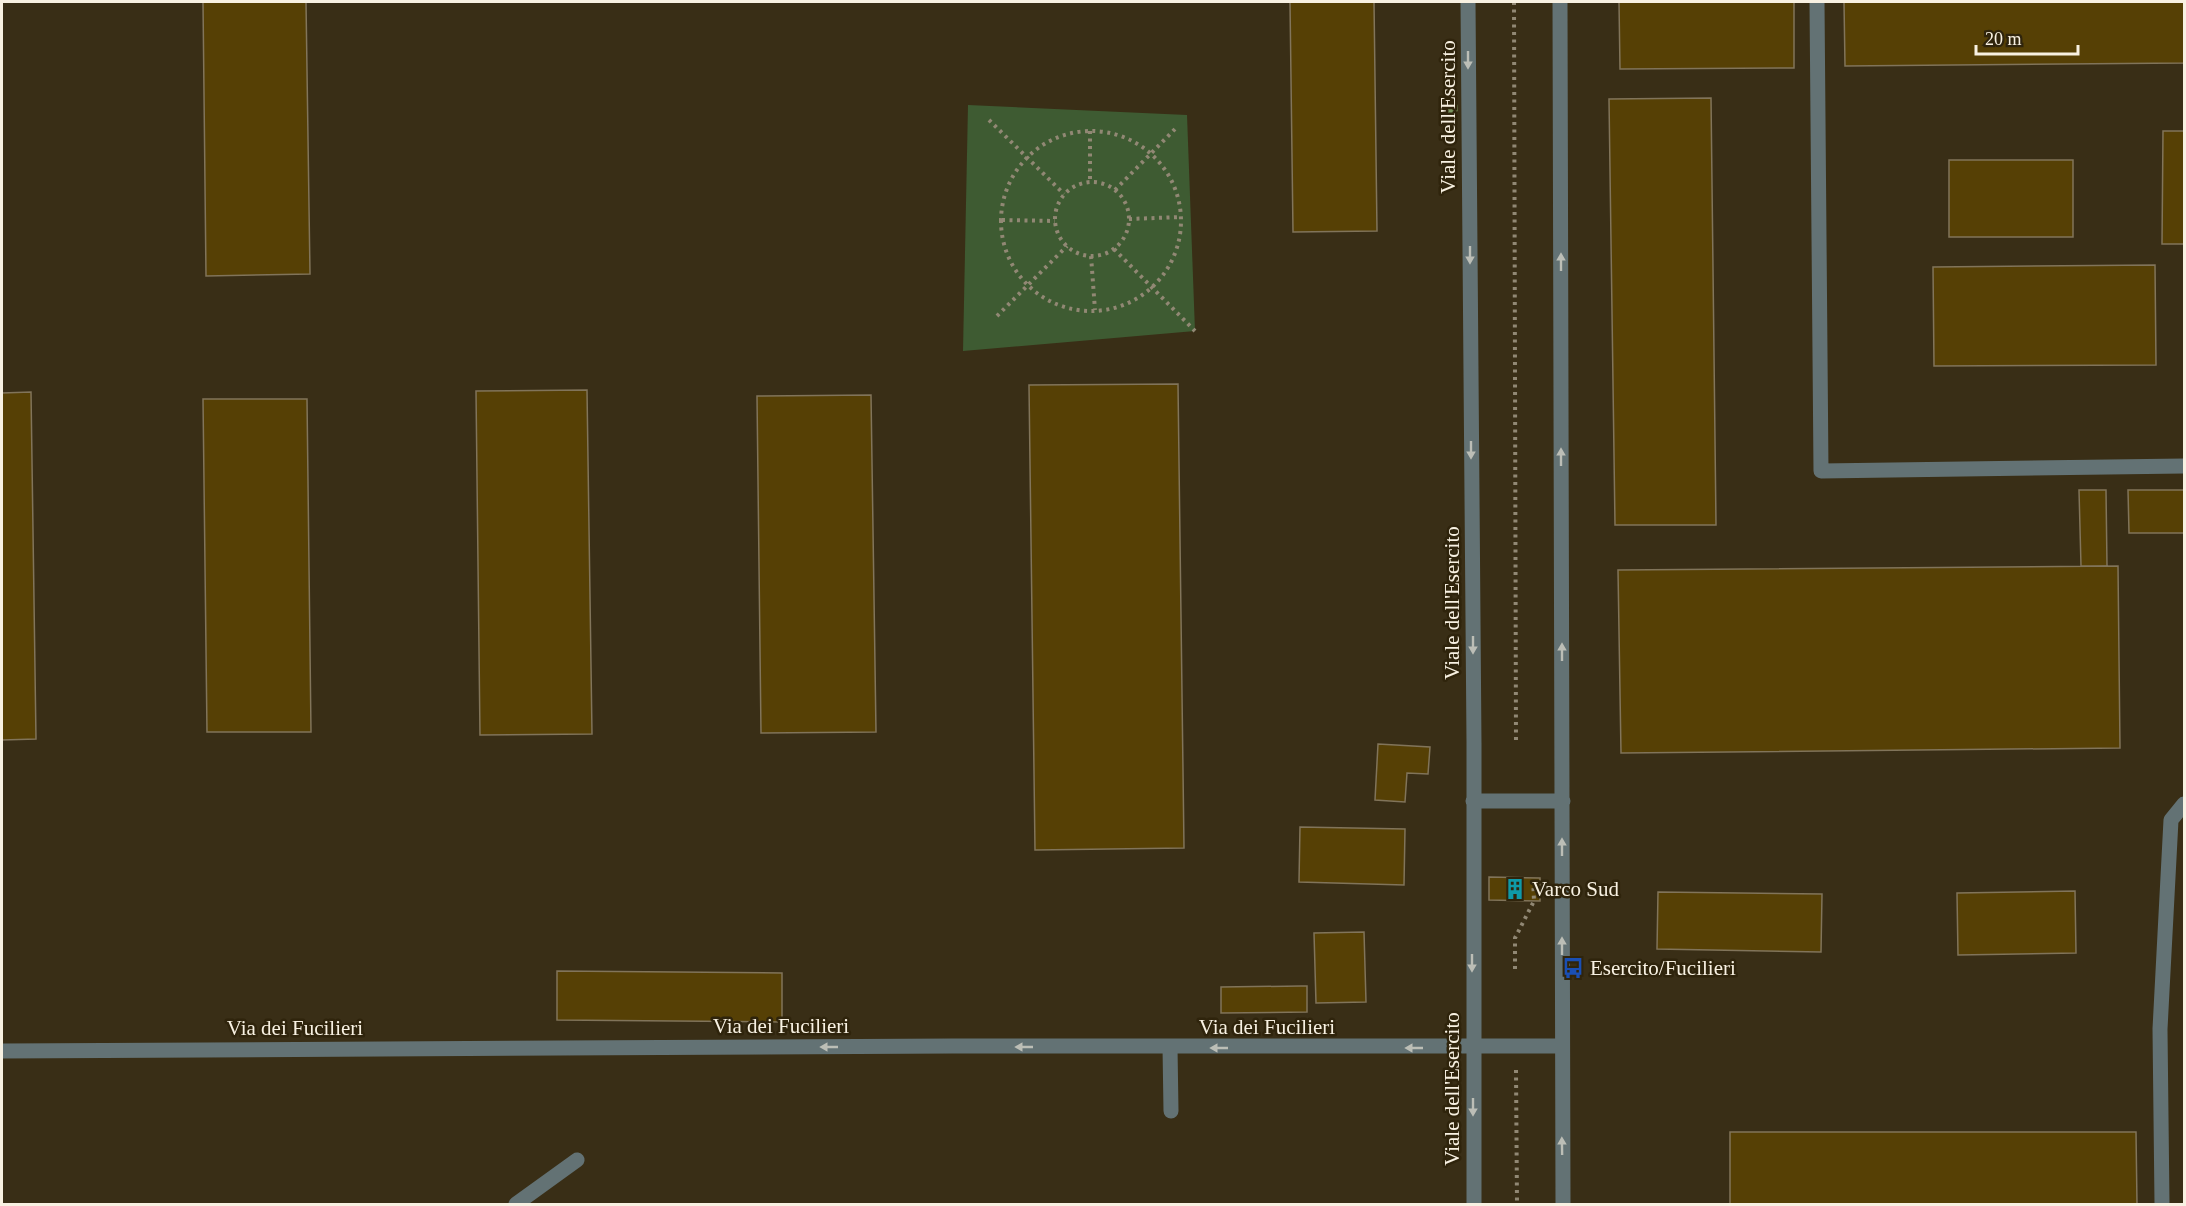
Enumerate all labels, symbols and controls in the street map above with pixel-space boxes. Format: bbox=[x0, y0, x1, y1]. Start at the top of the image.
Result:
scale bar bbox=[1976, 18, 2078, 56]
text: 20 m bbox=[1985, 29, 2022, 49]
street label: Viale dell'Esercito bbox=[1436, 40, 1460, 194]
one-way arrow bbox=[1464, 50, 1473, 69]
one-way arrow bbox=[1465, 245, 1475, 264]
one-way arrow bbox=[1556, 253, 1566, 272]
one-way arrow bbox=[1466, 440, 1476, 459]
one-way arrow bbox=[1556, 448, 1566, 467]
street label: Viale dell'Esercito bbox=[1440, 526, 1464, 680]
one-way arrow bbox=[1468, 635, 1478, 654]
one-way arrow bbox=[1557, 643, 1567, 662]
one-way arrow bbox=[1557, 838, 1567, 857]
building icon: Varco Sud bbox=[1503, 877, 1527, 901]
place label: Varco Sud bbox=[1532, 877, 1619, 901]
one-way arrow bbox=[1557, 936, 1567, 955]
one-way arrow bbox=[1467, 954, 1477, 973]
bus stop icon: Esercito/Fucilieri bbox=[1561, 956, 1585, 980]
place label: Esercito/Fucilieri bbox=[1590, 956, 1736, 980]
street label: Viale dell'Esercito bbox=[1440, 1012, 1464, 1166]
street label: Via dei Fucilieri bbox=[713, 1014, 849, 1038]
street label: Via dei Fucilieri bbox=[1199, 1015, 1335, 1039]
street label: Via dei Fucilieri bbox=[227, 1016, 363, 1040]
one-way arrow bbox=[819, 1042, 838, 1052]
one-way arrow bbox=[1014, 1042, 1033, 1052]
one-way arrow bbox=[1209, 1043, 1228, 1052]
one-way arrow bbox=[1404, 1043, 1423, 1053]
one-way arrow bbox=[1468, 1097, 1478, 1116]
one-way arrow bbox=[1557, 1137, 1567, 1156]

